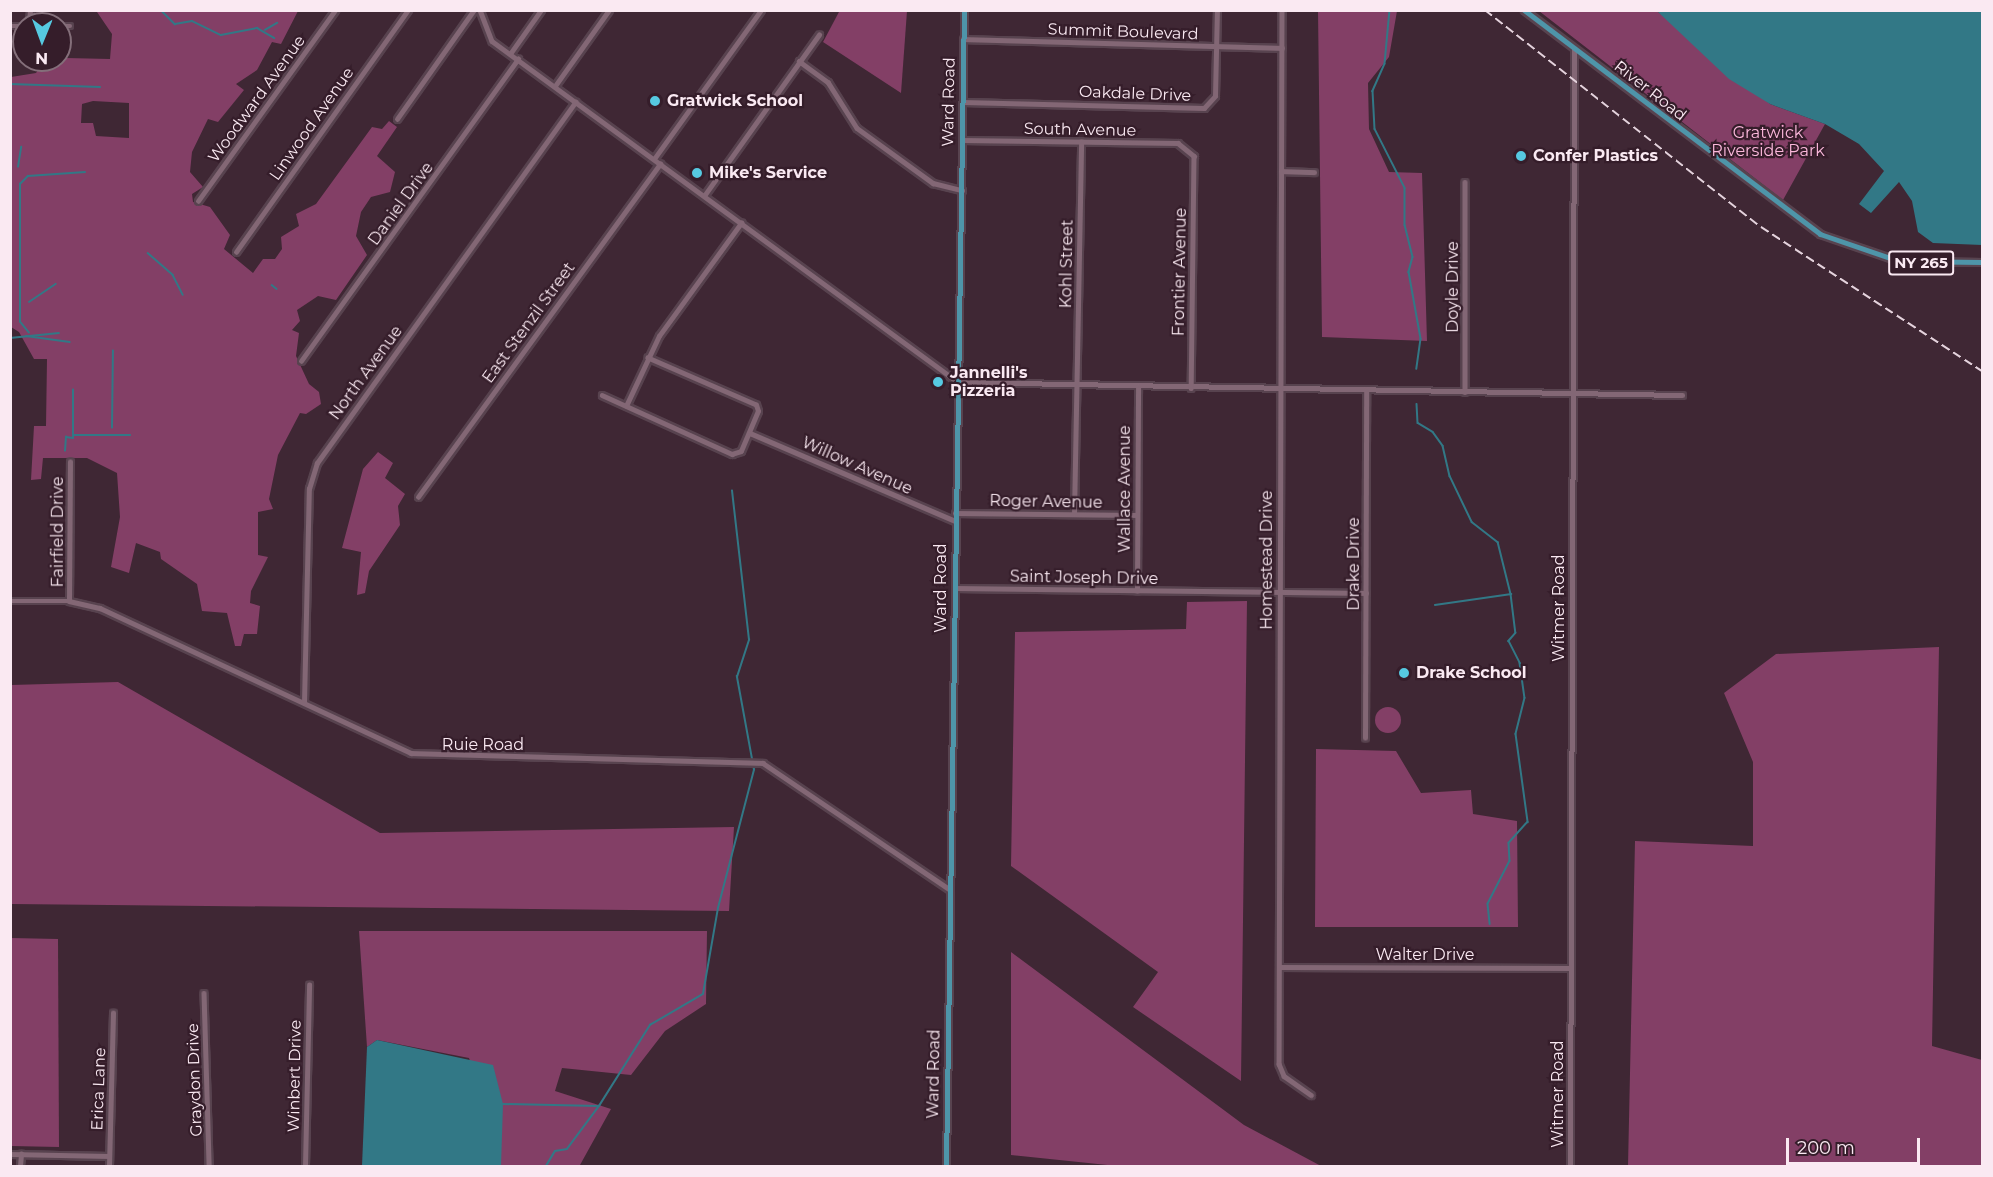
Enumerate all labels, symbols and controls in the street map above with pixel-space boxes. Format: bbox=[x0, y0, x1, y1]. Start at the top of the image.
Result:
north arrow bbox=[12, 12, 72, 72]
street label: Summit Boulevard bbox=[1047, 20, 1199, 44]
street label: Woodward Avenue bbox=[204, 32, 310, 166]
text: N bbox=[35, 49, 48, 68]
street label: Ward Road bbox=[939, 57, 959, 147]
street label: River Road bbox=[1610, 57, 1690, 125]
street label: Linwood Avenue bbox=[266, 64, 358, 184]
street label: Oakdale Drive bbox=[1078, 82, 1192, 106]
place label: Gratwick School bbox=[667, 91, 803, 111]
marker: Gratwick School bbox=[648, 94, 662, 108]
street label: South Avenue bbox=[1024, 119, 1136, 141]
park label: Gratwick Riverside Park bbox=[1711, 123, 1825, 161]
place label: Confer Plastics bbox=[1533, 146, 1658, 166]
marker: Confer Plastics bbox=[1514, 149, 1528, 163]
street label: Daniel Drive bbox=[364, 159, 438, 249]
place label: Mike's Service bbox=[709, 163, 827, 183]
marker: Mike's Service bbox=[690, 166, 704, 180]
street label: Frontier Avenue bbox=[1169, 208, 1191, 336]
street label: Kohl Street bbox=[1057, 219, 1077, 309]
street label: Doyle Drive bbox=[1443, 241, 1463, 333]
road number: NY 265 bbox=[1888, 251, 1954, 275]
street label: East Stenzil Street bbox=[479, 259, 579, 387]
street label: North Avenue bbox=[325, 322, 407, 424]
place label: Jannelli's Pizzeria bbox=[950, 363, 1027, 401]
marker: Jannelli's Pizzeria bbox=[931, 375, 945, 389]
street label: Wallace Avenue bbox=[1115, 425, 1135, 553]
street label: Willow Avenue bbox=[799, 433, 915, 499]
street label: Fairfield Drive bbox=[48, 477, 68, 587]
street label: Homestead Drive bbox=[1257, 490, 1277, 630]
street label: Roger Avenue bbox=[989, 491, 1103, 513]
street label: Drake Drive bbox=[1344, 517, 1364, 611]
street label: Ward Road bbox=[931, 543, 951, 633]
street label: Witmer Road bbox=[1549, 554, 1569, 662]
street label: Saint Joseph Drive bbox=[1010, 567, 1158, 589]
place label: Drake School bbox=[1416, 663, 1527, 683]
marker: Drake School bbox=[1397, 666, 1411, 680]
street label: Ruie Road bbox=[442, 735, 524, 755]
street label: Walter Drive bbox=[1376, 945, 1474, 965]
street label: Winbert Drive bbox=[284, 1020, 306, 1132]
street label: Graydon Drive bbox=[183, 1023, 207, 1137]
street label: Ward Road bbox=[924, 1029, 944, 1119]
street label: Witmer Road bbox=[1548, 1040, 1568, 1148]
street label: Erica Lane bbox=[88, 1047, 110, 1131]
scale bar bbox=[1789, 1126, 1922, 1164]
text: 200 m bbox=[1797, 1137, 1855, 1159]

